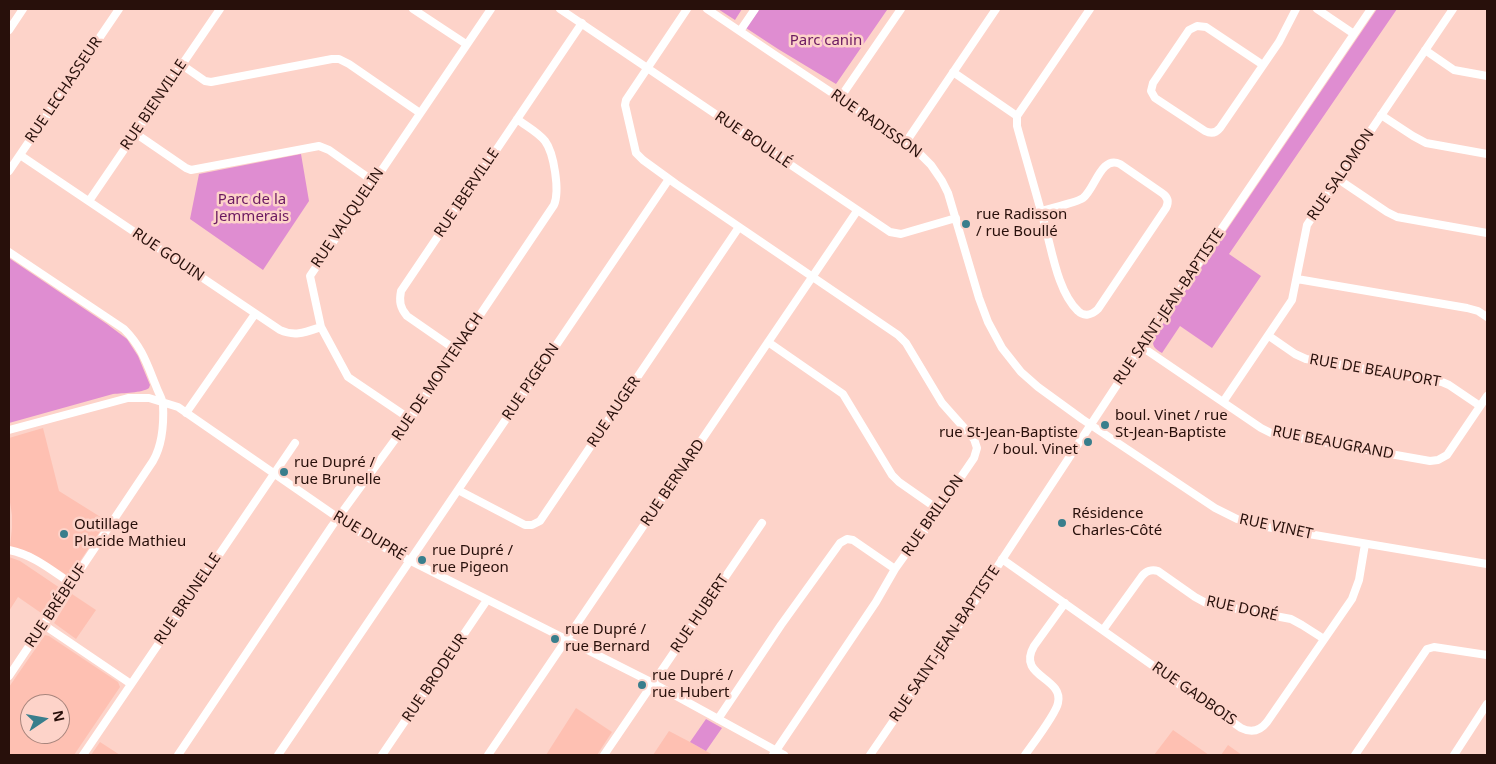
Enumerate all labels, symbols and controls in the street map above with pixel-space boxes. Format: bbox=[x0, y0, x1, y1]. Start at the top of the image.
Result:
park label: Parc canin bbox=[790, 32, 862, 50]
street label: RUE LECHASSEUR bbox=[22, 34, 106, 146]
street label: RUE BIENVILLE bbox=[117, 56, 191, 154]
street label: RUE RADISSON bbox=[827, 86, 925, 162]
street label: RUE BOULLÉ bbox=[711, 108, 795, 172]
street label: RUE SALOMON bbox=[1304, 126, 1378, 224]
street label: RUE IBERVILLE bbox=[431, 145, 503, 241]
street label: RUE VAUQUELIN bbox=[308, 165, 388, 271]
park label: Parc de la Jemmerais bbox=[215, 191, 289, 226]
place label: rue Radisson / rue Boullé bbox=[976, 206, 1067, 241]
marker: rue Radisson / rue Boullé bbox=[960, 218, 972, 230]
street label: RUE GOUIN bbox=[129, 224, 207, 286]
street label: RUE SAINT-JEAN-BAPTISTE bbox=[1110, 226, 1228, 388]
street label: RUE DE MONTENACH bbox=[388, 310, 488, 444]
street label: RUE PIGEON bbox=[499, 340, 563, 424]
street label: RUE DE BEAUPORT bbox=[1308, 351, 1442, 391]
street label: RUE AUGER bbox=[584, 373, 644, 451]
place label: boul. Vinet / rue St-Jean-Baptiste bbox=[1115, 407, 1228, 442]
marker: boul. Vinet / rue St-Jean-Baptiste bbox=[1099, 419, 1111, 431]
street label: RUE BEAUGRAND bbox=[1271, 422, 1395, 464]
place label: rue St-Jean-Baptiste / boul. Vinet bbox=[939, 424, 1078, 459]
street label: RUE BERNARD bbox=[637, 436, 709, 530]
marker: rue St-Jean-Baptiste / boul. Vinet bbox=[1082, 436, 1094, 448]
place label: rue Dupré / rue Brunelle bbox=[294, 454, 381, 489]
marker: rue Dupré / rue Brunelle bbox=[278, 466, 290, 478]
street label: RUE BRILLON bbox=[898, 472, 968, 560]
place label: Résidence Charles-Côté bbox=[1072, 505, 1162, 540]
street label: RUE DUPRÉ bbox=[330, 507, 408, 565]
street label: RUE VINET bbox=[1238, 510, 1314, 544]
place label: Outillage Placide Mathieu bbox=[74, 516, 186, 551]
marker: Résidence Charles-Côté bbox=[1056, 517, 1068, 529]
marker: Outillage Placide Mathieu bbox=[58, 528, 70, 540]
place label: rue Dupré / rue Pigeon bbox=[432, 542, 513, 577]
street label: RUE BRUNELLE bbox=[151, 550, 225, 648]
marker: rue Dupré / rue Pigeon bbox=[416, 554, 428, 566]
street label: RUE BRÉBEUF bbox=[21, 561, 91, 651]
street label: RUE SAINT-JEAN-BAPTISTE bbox=[886, 563, 1004, 725]
street label: RUE HUBERT bbox=[667, 572, 733, 656]
street label: RUE DORÉ bbox=[1204, 593, 1280, 625]
place label: rue Dupré / rue Bernard bbox=[565, 621, 650, 656]
street label: RUE BRODEUR bbox=[399, 630, 471, 726]
marker: rue Dupré / rue Bernard bbox=[549, 633, 561, 645]
street label: RUE GADBOIS bbox=[1148, 658, 1240, 730]
place label: rue Dupré / rue Hubert bbox=[652, 667, 733, 702]
marker: rue Dupré / rue Hubert bbox=[636, 679, 648, 691]
north arrow bbox=[20, 694, 70, 744]
text: N bbox=[49, 708, 70, 724]

